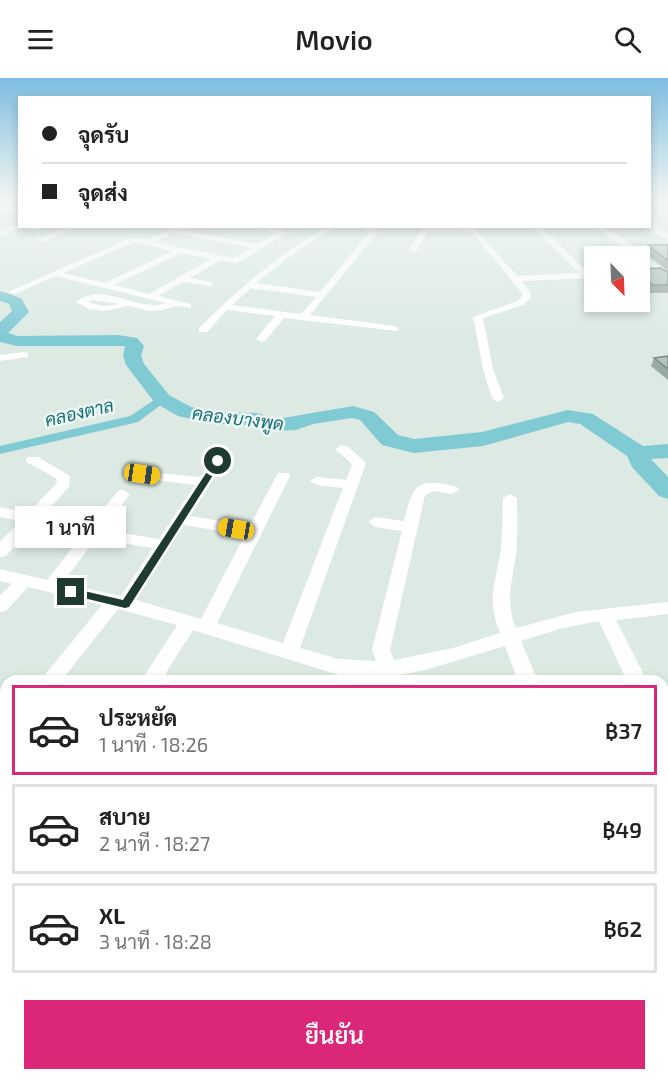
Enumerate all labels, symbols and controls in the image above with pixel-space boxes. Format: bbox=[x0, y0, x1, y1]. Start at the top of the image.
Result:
icon: menu bbox=[24, 23, 57, 56]
text: Movio bbox=[295, 23, 373, 55]
icon: search bbox=[611, 23, 644, 56]
text: จุดรับ bbox=[78, 121, 129, 147]
text: จุดส่ง bbox=[78, 179, 128, 205]
north arrow bbox=[584, 246, 650, 312]
map controls bbox=[584, 246, 650, 312]
water label: คลองตาล bbox=[42, 393, 116, 431]
water label: คลองบางพูด bbox=[191, 401, 285, 438]
route start bbox=[204, 447, 231, 474]
car bbox=[123, 463, 161, 485]
callout: 1 นาที bbox=[16, 505, 127, 547]
text: 1 นาที bbox=[46, 515, 95, 539]
car bbox=[217, 517, 255, 541]
route end bbox=[57, 578, 84, 605]
icon: car bbox=[27, 703, 81, 757]
text: ประหยัด bbox=[99, 704, 177, 730]
text: ฿37 bbox=[605, 717, 642, 743]
text: 1 นาที · 18:26 bbox=[99, 732, 208, 756]
icon: car bbox=[27, 802, 81, 856]
text: สบาย bbox=[99, 803, 151, 829]
text: ฿49 bbox=[602, 816, 642, 842]
text: 2 นาที · 18:27 bbox=[99, 831, 210, 855]
icon: car bbox=[27, 901, 81, 955]
text: XL bbox=[99, 902, 125, 928]
text: ฿62 bbox=[603, 915, 642, 941]
text: 3 นาที · 18:28 bbox=[99, 929, 212, 953]
button: ยืนยัน bbox=[24, 1000, 645, 1069]

